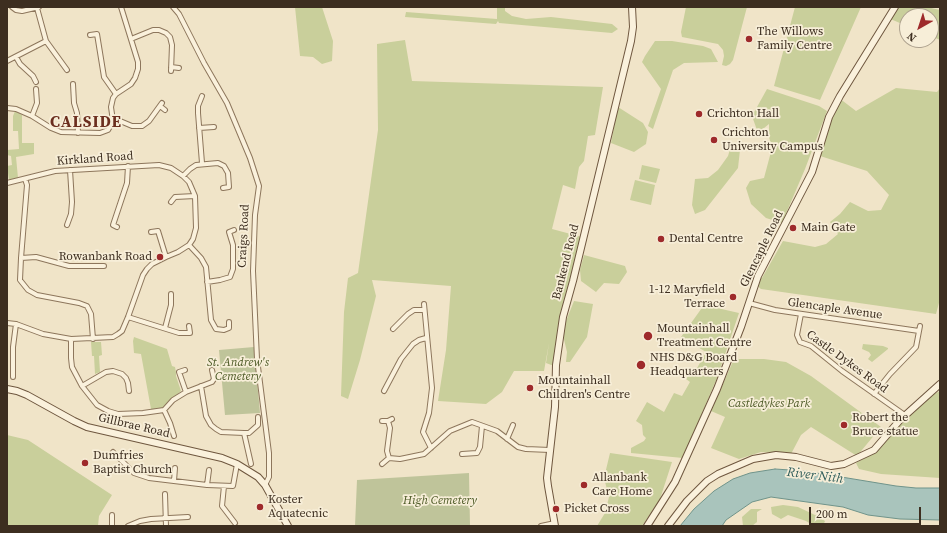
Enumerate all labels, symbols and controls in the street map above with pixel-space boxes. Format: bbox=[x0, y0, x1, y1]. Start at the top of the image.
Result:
north arrow bbox=[899, 8, 939, 48]
place label: The Willows Family Centre bbox=[757, 25, 832, 53]
text: N bbox=[904, 29, 920, 45]
marker: The Willows Family Centre bbox=[744, 34, 754, 44]
place label: Crichton Hall bbox=[707, 107, 779, 121]
marker: Crichton Hall bbox=[694, 109, 704, 119]
district label: CALSIDE bbox=[50, 113, 122, 133]
place label: Crichton University Campus bbox=[722, 126, 823, 154]
marker: Crichton University Campus bbox=[709, 135, 719, 145]
street label: Kirkland Road bbox=[56, 149, 134, 169]
street label: Craigs Road bbox=[235, 204, 253, 268]
street label: Glencaple Road bbox=[737, 208, 787, 290]
place label: Main Gate bbox=[801, 221, 856, 235]
street label: Bankend Road bbox=[550, 223, 582, 301]
marker: Main Gate bbox=[788, 223, 798, 233]
place label: Dental Centre bbox=[669, 232, 743, 246]
marker: Dental Centre bbox=[656, 234, 666, 244]
place label: Rowanbank Road bbox=[59, 250, 152, 264]
marker: Rowanbank Road bbox=[155, 252, 165, 262]
place label: 1-12 Maryfield Terrace bbox=[649, 283, 725, 311]
marker: 1-12 Maryfield Terrace bbox=[728, 292, 738, 302]
street label: Glencaple Avenue bbox=[787, 295, 883, 323]
place label: Mountainhall Treatment Centre bbox=[657, 322, 752, 350]
street label: Castle Dykes Road bbox=[803, 328, 891, 396]
marker: Mountainhall Treatment Centre bbox=[642, 330, 654, 342]
place label: NHS D&G Board Headquarters bbox=[650, 351, 737, 379]
park label: St. Andrew's Cemetery bbox=[207, 356, 269, 384]
marker: NHS D&G Board Headquarters bbox=[635, 359, 647, 371]
place label: Mountainhall Children's Centre bbox=[538, 374, 630, 402]
marker: Mountainhall Children's Centre bbox=[525, 383, 535, 393]
park label: Castledykes Park bbox=[728, 397, 810, 411]
street label: Gillbrae Road bbox=[97, 411, 171, 441]
place label: Robert the Bruce statue bbox=[852, 411, 918, 439]
marker: Robert the Bruce statue bbox=[839, 420, 849, 430]
place label: Dumfries Baptist Church bbox=[93, 449, 172, 477]
marker: Dumfries Baptist Church bbox=[80, 458, 90, 468]
water label: River Nith bbox=[786, 465, 844, 487]
place label: Allanbank Care Home bbox=[592, 471, 652, 499]
marker: Allanbank Care Home bbox=[579, 480, 589, 490]
place label: Koster Aquatecnic bbox=[268, 493, 328, 521]
park label: High Cemetery bbox=[403, 494, 477, 508]
scale bar bbox=[811, 499, 923, 525]
marker: Koster Aquatecnic bbox=[255, 502, 265, 512]
place label: Picket Cross bbox=[564, 502, 629, 516]
marker: Picket Cross bbox=[551, 504, 561, 514]
text: 200 m bbox=[816, 506, 848, 522]

